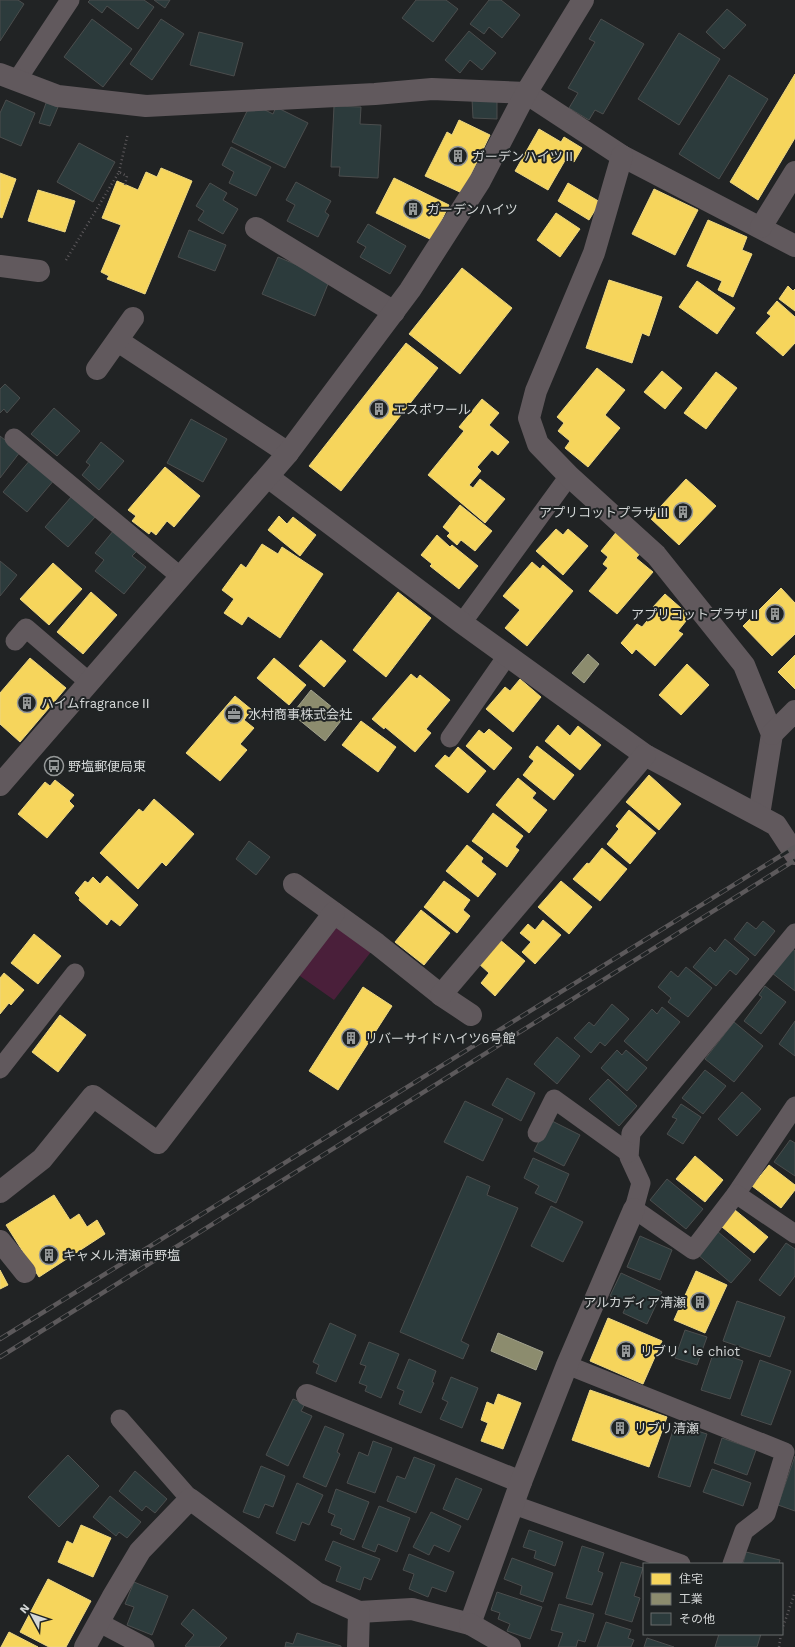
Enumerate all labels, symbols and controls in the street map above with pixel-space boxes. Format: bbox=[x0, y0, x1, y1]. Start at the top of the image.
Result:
building icon: ガーデンハイツⅡ bbox=[447, 145, 469, 167]
place label: ガーデンハイツⅡ bbox=[472, 149, 576, 164]
building icon: ガーデンハイツ bbox=[402, 198, 424, 220]
place label: ガーデンハイツ bbox=[427, 202, 518, 217]
building icon: エスポワール bbox=[368, 398, 390, 420]
place label: エスポワール bbox=[393, 402, 471, 417]
building icon: アプリコットプラザⅢ bbox=[672, 501, 694, 523]
place label: アプリコットプラザⅢ bbox=[539, 505, 669, 520]
building icon: アプリコットプラザⅡ bbox=[764, 603, 786, 625]
place label: アプリコットプラザⅡ bbox=[631, 607, 761, 622]
building icon: ハイムfragranceⅡ bbox=[16, 692, 38, 714]
place label: ハイムfragranceⅡ bbox=[41, 696, 152, 711]
office icon: 水村商事株式会社 bbox=[223, 703, 245, 725]
place label: 水村商事株式会社 bbox=[248, 707, 352, 722]
bus stop icon: 野塩郵便局東 bbox=[43, 755, 65, 777]
place label: 野塩郵便局東 bbox=[68, 759, 146, 774]
building icon: リバーサイドハイツ6号館 bbox=[340, 1027, 362, 1049]
place label: リバーサイドハイツ6号館 bbox=[365, 1031, 515, 1046]
building icon: キャメル清瀬市野塩 bbox=[38, 1244, 60, 1266]
place label: キャメル清瀬市野塩 bbox=[63, 1248, 180, 1263]
building icon: アルカディア清瀬 bbox=[689, 1291, 711, 1313]
place label: アルカディア清瀬 bbox=[583, 1295, 686, 1310]
building icon: リブリ・le chiot bbox=[615, 1340, 637, 1362]
place label: リブリ・le chiot bbox=[640, 1344, 740, 1359]
building icon: リブリ清瀬 bbox=[609, 1417, 631, 1439]
place label: リブリ清瀬 bbox=[634, 1421, 699, 1436]
legend bbox=[643, 1563, 783, 1635]
text: 住宅 bbox=[679, 1572, 703, 1586]
text: 工業 bbox=[679, 1592, 703, 1606]
north arrow bbox=[12, 1595, 52, 1635]
text: N bbox=[17, 1602, 32, 1616]
text: その他 bbox=[679, 1612, 715, 1626]

